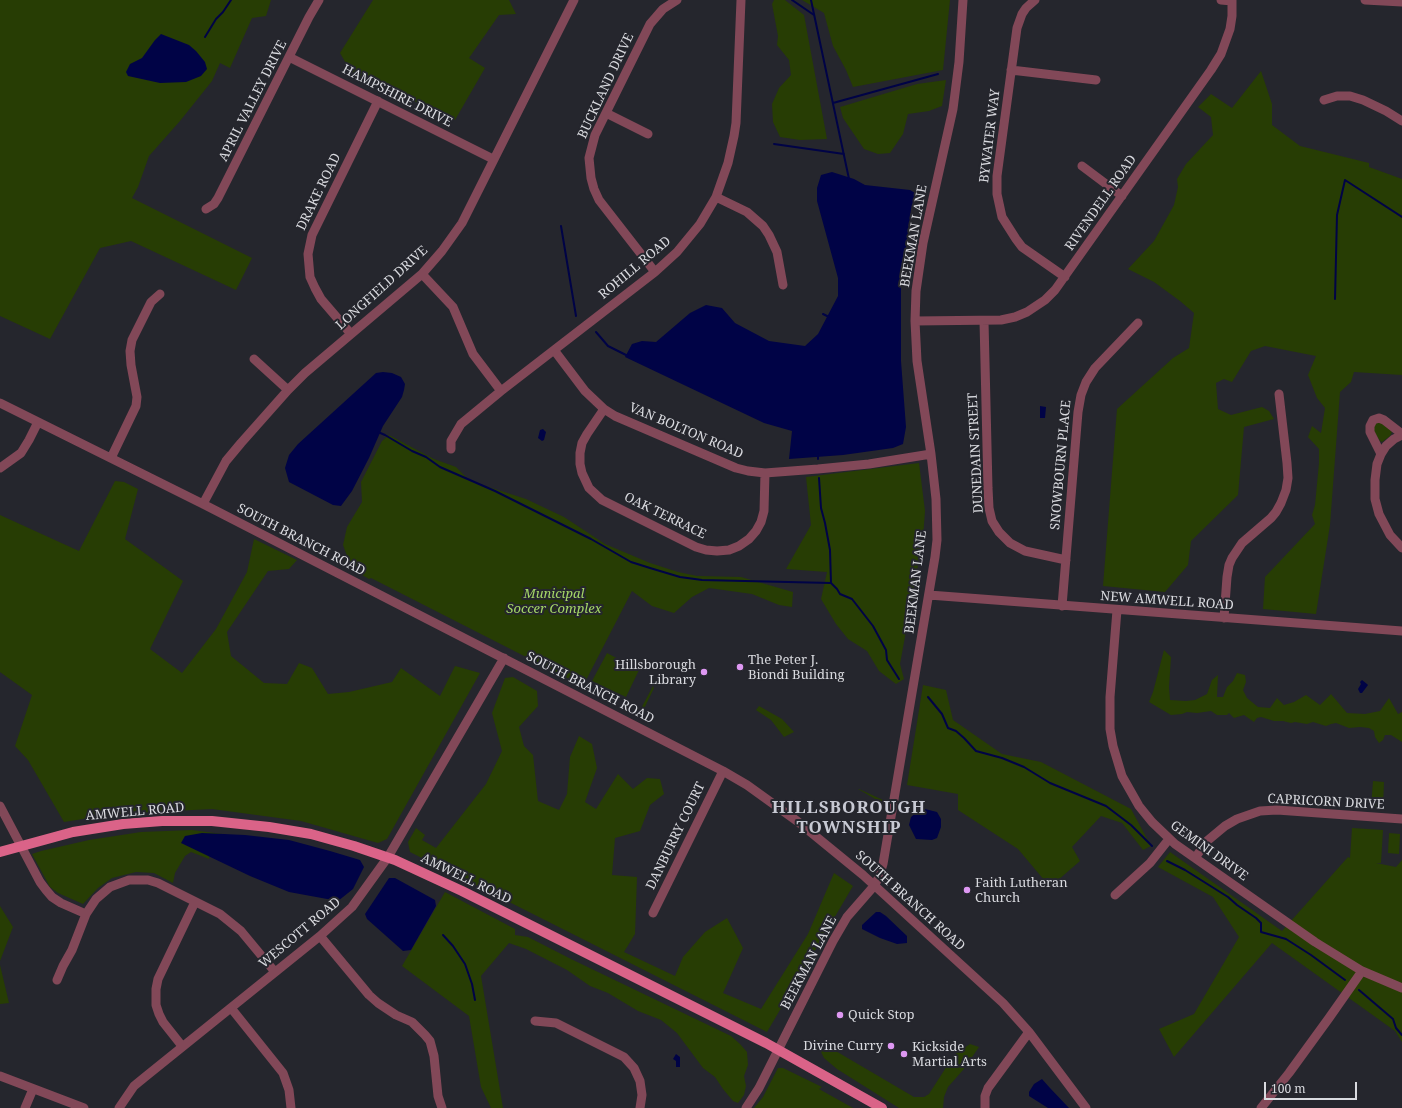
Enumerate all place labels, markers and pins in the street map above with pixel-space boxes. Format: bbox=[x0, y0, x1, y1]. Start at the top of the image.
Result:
place label: The Peter J. Biondi Building bbox=[748, 652, 845, 683]
place label: Hillsborough Library bbox=[615, 657, 696, 688]
marker: The Peter J. Biondi Building bbox=[735, 662, 745, 672]
marker: Hillsborough Library bbox=[699, 667, 709, 677]
place label: Faith Lutheran Church bbox=[975, 875, 1068, 906]
marker: Faith Lutheran Church bbox=[962, 885, 972, 895]
place label: Quick Stop bbox=[848, 1007, 915, 1023]
marker: Quick Stop bbox=[835, 1010, 845, 1020]
place label: Divine Curry bbox=[803, 1038, 883, 1054]
place label: Kickside Martial Arts bbox=[912, 1039, 987, 1070]
marker: Divine Curry bbox=[886, 1041, 896, 1051]
marker: Kickside Martial Arts bbox=[899, 1049, 909, 1059]

